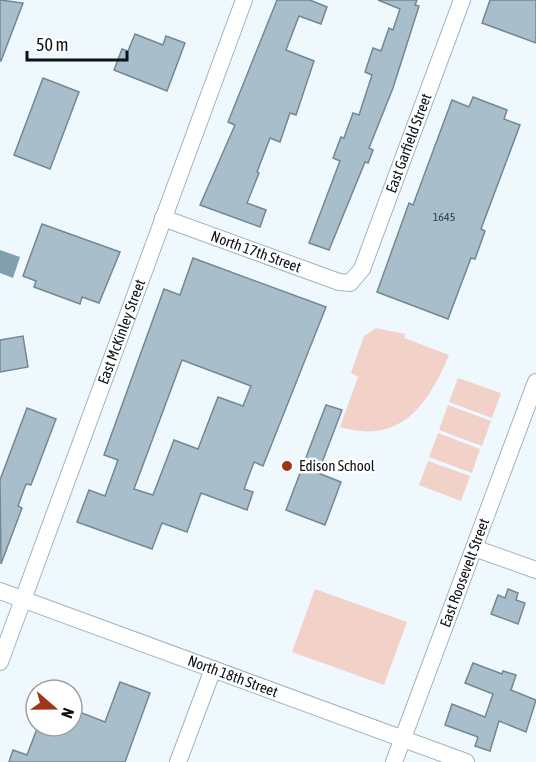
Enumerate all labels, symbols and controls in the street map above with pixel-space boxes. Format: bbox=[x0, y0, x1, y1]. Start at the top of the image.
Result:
scale bar bbox=[27, 24, 128, 62]
text: 50 m bbox=[36, 34, 68, 55]
street label: East Garfield Street bbox=[382, 91, 435, 195]
house number: 1645 bbox=[433, 210, 455, 224]
street label: North 17th Street bbox=[209, 227, 304, 276]
street label: East McKinley Street bbox=[94, 277, 148, 386]
place label: Edison School bbox=[299, 457, 375, 474]
marker: Edison School bbox=[280, 459, 294, 473]
street label: East Roosevelt Street bbox=[436, 516, 492, 629]
street label: North 18th Street bbox=[186, 652, 280, 700]
north arrow bbox=[24, 678, 84, 738]
text: N bbox=[58, 706, 78, 721]

